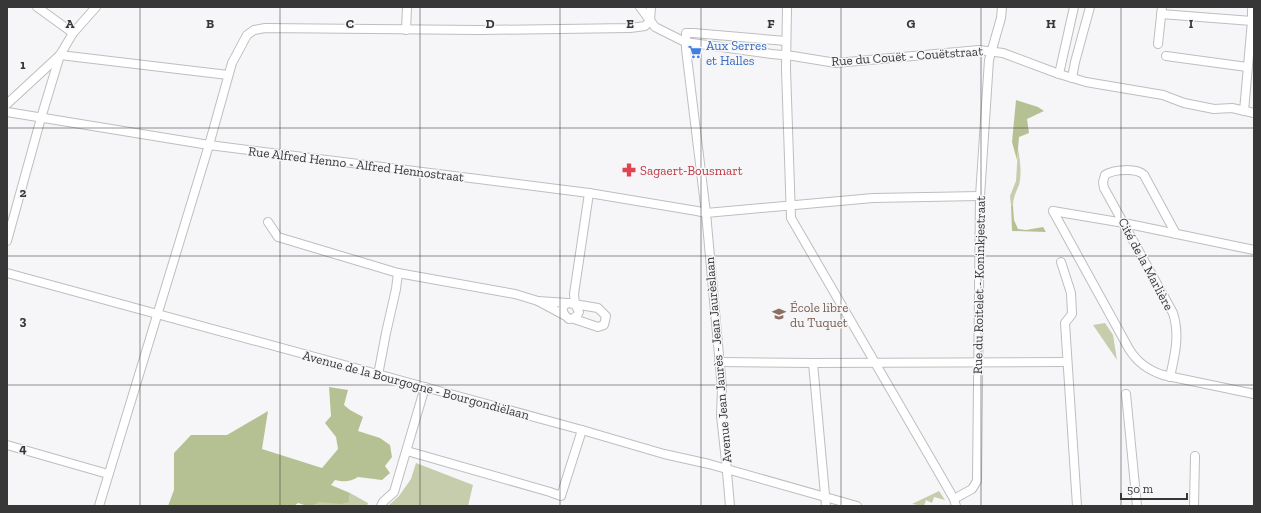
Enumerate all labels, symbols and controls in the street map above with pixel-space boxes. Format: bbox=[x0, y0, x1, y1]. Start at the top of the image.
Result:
text: A bbox=[66, 16, 75, 31]
text: B bbox=[206, 16, 214, 31]
text: C bbox=[346, 16, 354, 31]
text: D bbox=[485, 16, 495, 31]
text: E bbox=[626, 16, 634, 31]
text: F bbox=[767, 16, 775, 31]
text: G bbox=[907, 16, 916, 31]
text: H bbox=[1046, 16, 1056, 31]
text: I bbox=[1189, 16, 1194, 31]
place label: Aux Serres et Halles bbox=[706, 38, 767, 68]
street label: Rue du Couët - Couëtstraat bbox=[831, 43, 984, 69]
supermarket icon: Aux Serres et Halles bbox=[687, 44, 703, 60]
text: 1 bbox=[20, 57, 26, 72]
street label: Rue Alfred Henno - Alfred Hennostraat bbox=[247, 143, 465, 185]
pharmacy icon: Sagaert-Bousmart bbox=[621, 162, 637, 178]
place label: Sagaert-Bousmart bbox=[640, 163, 743, 178]
text: 2 bbox=[20, 185, 27, 200]
street label: Rue du Roitelet - Koninkjestraat bbox=[970, 195, 989, 374]
street label: Cité de la Marlière bbox=[1115, 215, 1177, 313]
street label: Avenue Jean Jaurès - Jean Jaurèslaan bbox=[701, 256, 734, 464]
place label: École libre du Tuquet bbox=[790, 300, 848, 330]
school or university icon: École libre du Tuquet bbox=[771, 306, 787, 322]
text: 3 bbox=[20, 313, 27, 328]
street label: Avenue de la Bourgogne - Bourgondiëlaan bbox=[301, 347, 532, 423]
text: 4 bbox=[19, 441, 27, 456]
scale bar bbox=[1121, 475, 1187, 501]
text: 50 m bbox=[1127, 482, 1154, 496]

